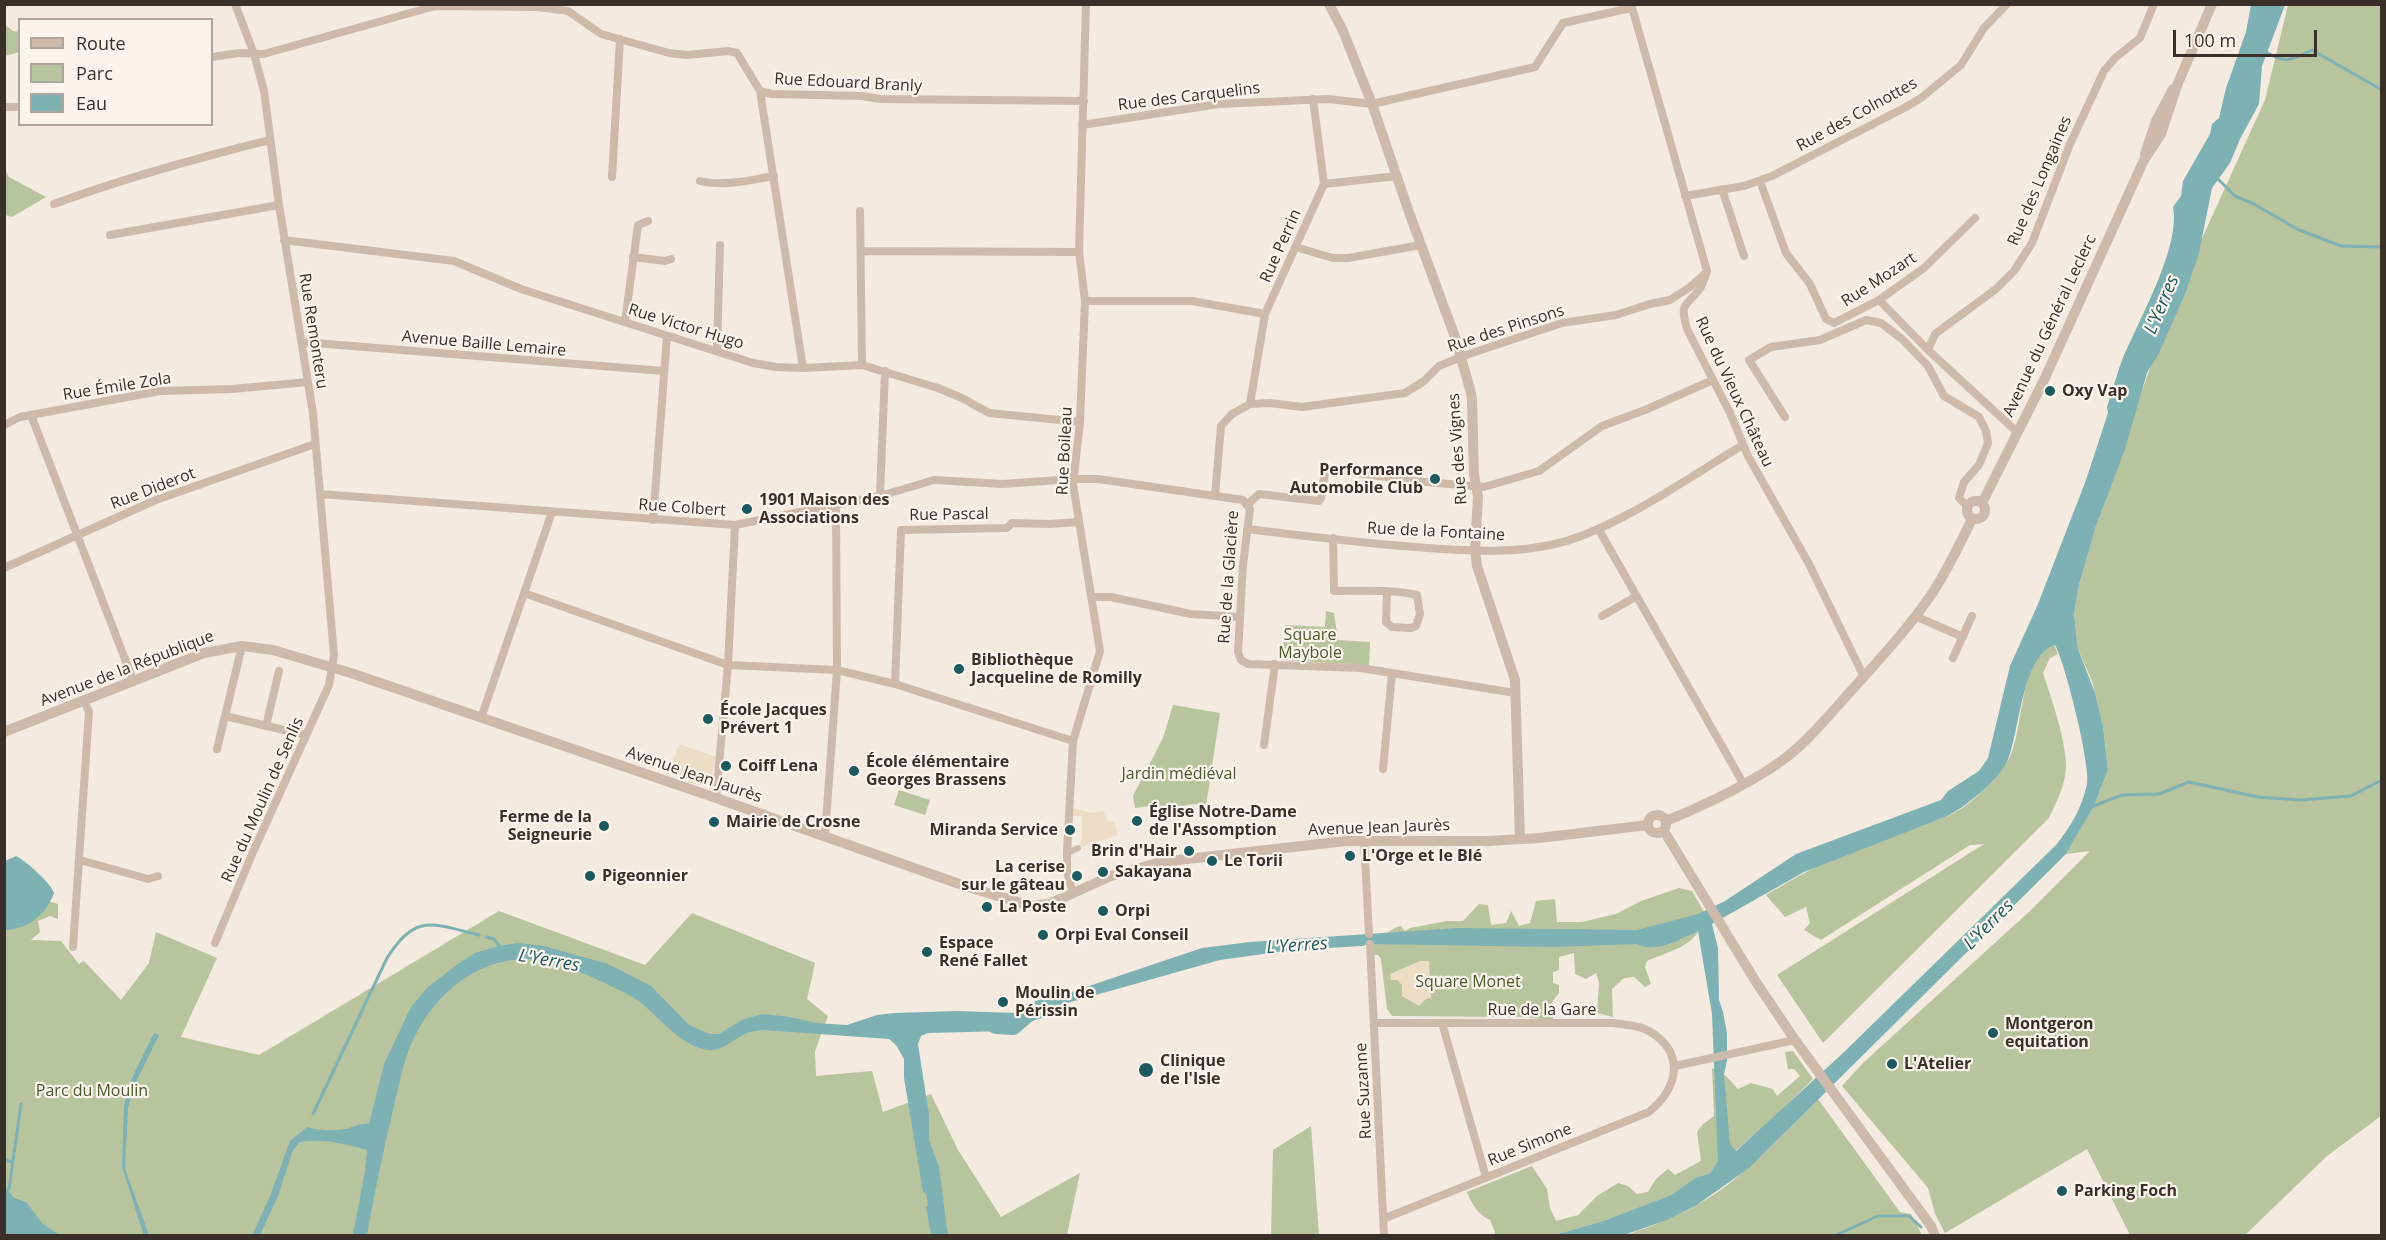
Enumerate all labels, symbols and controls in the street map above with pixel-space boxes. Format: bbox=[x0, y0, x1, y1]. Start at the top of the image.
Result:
legend bbox=[18, 18, 213, 126]
scale bar bbox=[2176, 18, 2320, 56]
text: 100 m bbox=[2184, 28, 2236, 52]
text: Route bbox=[76, 31, 126, 55]
text: Parc bbox=[76, 61, 113, 85]
street label: Rue Edouard Branly bbox=[774, 70, 922, 96]
street label: Rue des Colnottes bbox=[1793, 74, 1921, 156]
street label: Rue des Carquelins bbox=[1117, 79, 1261, 115]
text: Eau bbox=[76, 91, 107, 115]
street label: Rue des Longaines bbox=[2004, 113, 2076, 249]
street label: Rue Perrin bbox=[1256, 206, 1306, 286]
street label: Avenue du Général Leclerc bbox=[1999, 232, 2101, 420]
street label: Rue Mozart bbox=[1838, 249, 1920, 311]
street label: Rue Remonteru bbox=[294, 272, 332, 390]
water label: L'Yerres bbox=[2140, 272, 2184, 338]
street label: Rue Victor Hugo bbox=[626, 300, 746, 354]
street label: Rue des Pinsons bbox=[1445, 301, 1567, 357]
street label: Rue du Vieux Château bbox=[1691, 314, 1777, 470]
street label: Avenue Baille Lemaire bbox=[401, 327, 567, 361]
street label: Rue Émile Zola bbox=[61, 369, 173, 405]
place label: Oxy Vap bbox=[2062, 381, 2127, 401]
marker: Oxy Vap bbox=[2043, 384, 2057, 398]
street label: Rue des Vignes bbox=[1445, 392, 1471, 506]
street label: Rue Boileau bbox=[1053, 406, 1077, 496]
place label: Performance Automobile Club bbox=[1290, 460, 1423, 498]
street label: Rue Diderot bbox=[108, 464, 198, 514]
marker: Performance Automobile Club bbox=[1428, 472, 1442, 486]
place label: 1901 Maison des Associations bbox=[759, 490, 889, 528]
street label: Rue Colbert bbox=[638, 495, 726, 521]
marker: 1901 Maison des Associations bbox=[740, 502, 754, 516]
street label: Rue Pascal bbox=[909, 505, 989, 525]
street label: Rue de la Glacière bbox=[1215, 510, 1243, 644]
street label: Rue de la Fontaine bbox=[1367, 519, 1505, 545]
park label: Square Maybole bbox=[1278, 625, 1342, 663]
street label: Avenue de la République bbox=[37, 627, 217, 711]
place label: Bibliothèque Jacqueline de Romilly bbox=[971, 650, 1142, 688]
marker: Bibliothèque Jacqueline de Romilly bbox=[952, 662, 966, 676]
place label: École Jacques Prévert 1 bbox=[720, 700, 827, 738]
marker: École Jacques Prévert 1 bbox=[701, 712, 715, 726]
street label: Rue du Moulin de Senlis bbox=[218, 714, 308, 886]
street label: Avenue Jean Jaurès bbox=[624, 743, 764, 807]
place label: École élémentaire Georges Brassens bbox=[866, 752, 1009, 790]
place label: Coiff Lena bbox=[738, 756, 818, 776]
marker: Coiff Lena bbox=[719, 759, 733, 773]
marker: École élémentaire Georges Brassens bbox=[847, 764, 861, 778]
park label: Jardin médiéval bbox=[1121, 764, 1237, 784]
place label: Église Notre-Dame de l'Assomption bbox=[1149, 802, 1297, 840]
place label: Ferme de la Seigneurie bbox=[499, 807, 592, 845]
place label: Mairie de Crosne bbox=[726, 812, 860, 832]
marker: Église Notre-Dame de l'Assomption bbox=[1130, 814, 1144, 828]
marker: Mairie de Crosne bbox=[707, 815, 721, 829]
street label: Avenue Jean Jaurès bbox=[1308, 816, 1450, 840]
marker: Ferme de la Seigneurie bbox=[597, 819, 611, 833]
place label: Miranda Service bbox=[929, 820, 1058, 840]
marker: Miranda Service bbox=[1063, 823, 1077, 837]
place label: Brin d'Hair bbox=[1091, 841, 1177, 861]
marker: Brin d'Hair bbox=[1182, 844, 1196, 858]
place label: L'Orge et le Blé bbox=[1362, 846, 1482, 866]
marker: L'Orge et le Blé bbox=[1343, 849, 1357, 863]
place label: Le Torii bbox=[1224, 851, 1283, 871]
marker: Le Torii bbox=[1205, 854, 1219, 868]
place label: La cerise sur le gâteau bbox=[961, 857, 1065, 895]
place label: Sakayana bbox=[1115, 862, 1192, 882]
marker: Sakayana bbox=[1096, 865, 1110, 879]
place label: Pigeonnier bbox=[602, 866, 688, 886]
marker: Pigeonnier bbox=[583, 869, 597, 883]
marker: La cerise sur le gâteau bbox=[1070, 869, 1084, 883]
water label: L'Yerres bbox=[1960, 896, 2018, 954]
place label: La Poste bbox=[999, 897, 1066, 917]
marker: La Poste bbox=[980, 900, 994, 914]
place label: Orpi bbox=[1115, 901, 1150, 921]
marker: Orpi bbox=[1096, 904, 1110, 918]
place label: Orpi Eval Conseil bbox=[1055, 925, 1189, 945]
marker: Orpi Eval Conseil bbox=[1036, 928, 1050, 942]
place label: Espace René Fallet bbox=[939, 933, 1028, 971]
water label: L'Yerres bbox=[1266, 933, 1328, 959]
water label: L'Yerres bbox=[517, 945, 581, 977]
marker: Espace René Fallet bbox=[920, 945, 934, 959]
park label: Square Monet bbox=[1415, 972, 1521, 992]
place label: Moulin de Périssin bbox=[1015, 983, 1095, 1021]
marker: Moulin de Périssin bbox=[996, 995, 1010, 1009]
street label: Rue de la Gare bbox=[1488, 1000, 1596, 1020]
place label: Montgeron equitation bbox=[2005, 1014, 2094, 1052]
marker: Montgeron equitation bbox=[1986, 1026, 2000, 1040]
street label: Rue Suzanne bbox=[1352, 1042, 1376, 1140]
place label: Clinique de l'Isle bbox=[1160, 1051, 1225, 1089]
place label: L'Atelier bbox=[1904, 1054, 1971, 1074]
marker: L'Atelier bbox=[1885, 1057, 1899, 1071]
marker: Clinique de l'Isle bbox=[1137, 1061, 1155, 1079]
park label: Parc du Moulin bbox=[36, 1081, 148, 1101]
street label: Rue Simone bbox=[1485, 1119, 1575, 1171]
place label: Parking Foch bbox=[2074, 1181, 2177, 1201]
marker: Parking Foch bbox=[2055, 1184, 2069, 1198]

